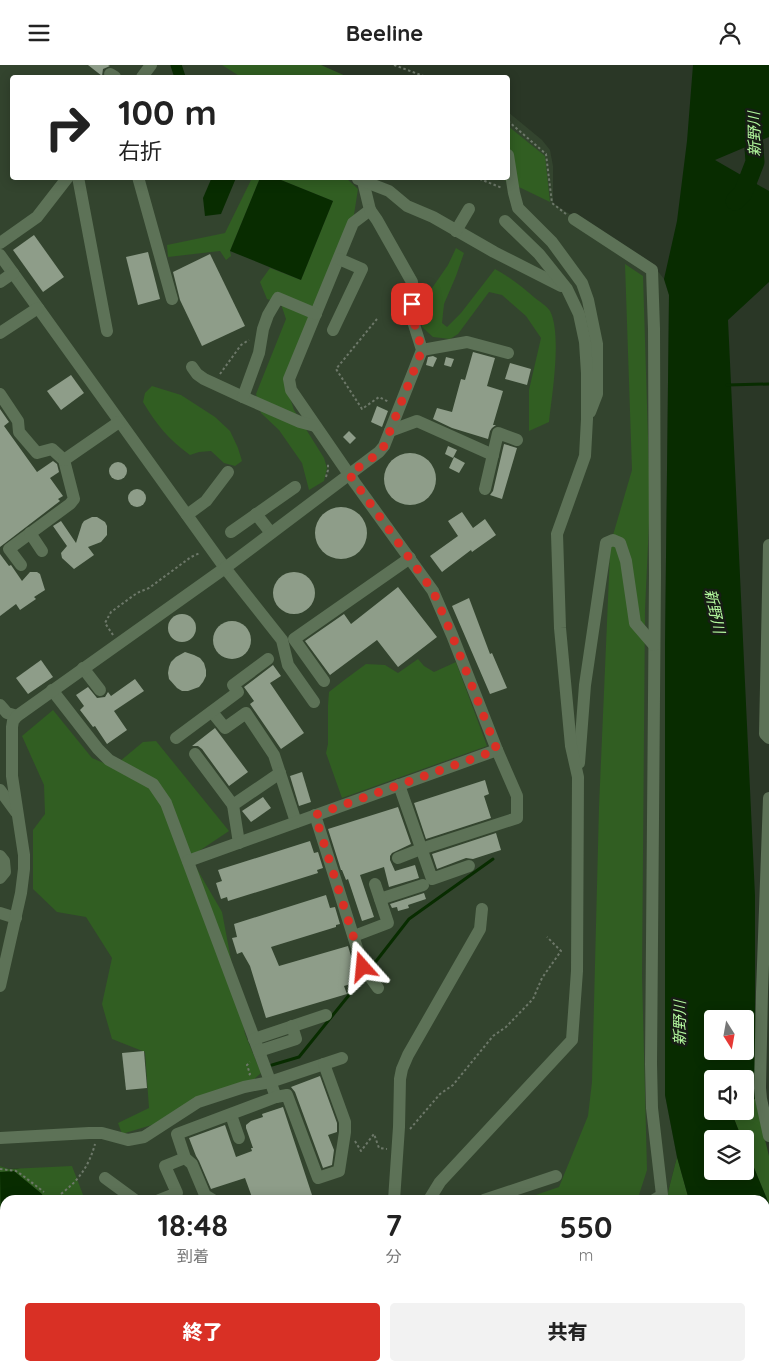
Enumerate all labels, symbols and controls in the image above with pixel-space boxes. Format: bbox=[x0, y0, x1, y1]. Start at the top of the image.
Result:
icon: menu bbox=[25, 19, 53, 47]
text: Beeline bbox=[346, 19, 423, 47]
icon: person bbox=[716, 19, 744, 47]
text: 100 m bbox=[118, 90, 217, 134]
icon: right bbox=[35, 95, 100, 160]
water label: 新野川 bbox=[744, 109, 764, 157]
text: 右折 bbox=[118, 137, 162, 165]
pin bbox=[391, 283, 433, 325]
icon: arrive bbox=[398, 290, 426, 318]
water label: 新野川 bbox=[701, 587, 729, 637]
position arrow bbox=[336, 940, 388, 992]
water label: 新野川 bbox=[670, 999, 689, 1046]
north arrow bbox=[704, 1010, 754, 1060]
map controls bbox=[704, 1010, 754, 1180]
button: sound bbox=[704, 1070, 754, 1120]
button: layers bbox=[704, 1130, 754, 1180]
text: 18:48 bbox=[158, 1206, 228, 1244]
text: 7 bbox=[385, 1206, 402, 1244]
text: 550 bbox=[559, 1208, 612, 1246]
text: m bbox=[579, 1245, 593, 1265]
text: 到着 bbox=[177, 1246, 209, 1266]
text: 分 bbox=[386, 1246, 402, 1266]
button: 終了 bbox=[25, 1303, 380, 1361]
button: 共有 bbox=[390, 1303, 745, 1361]

